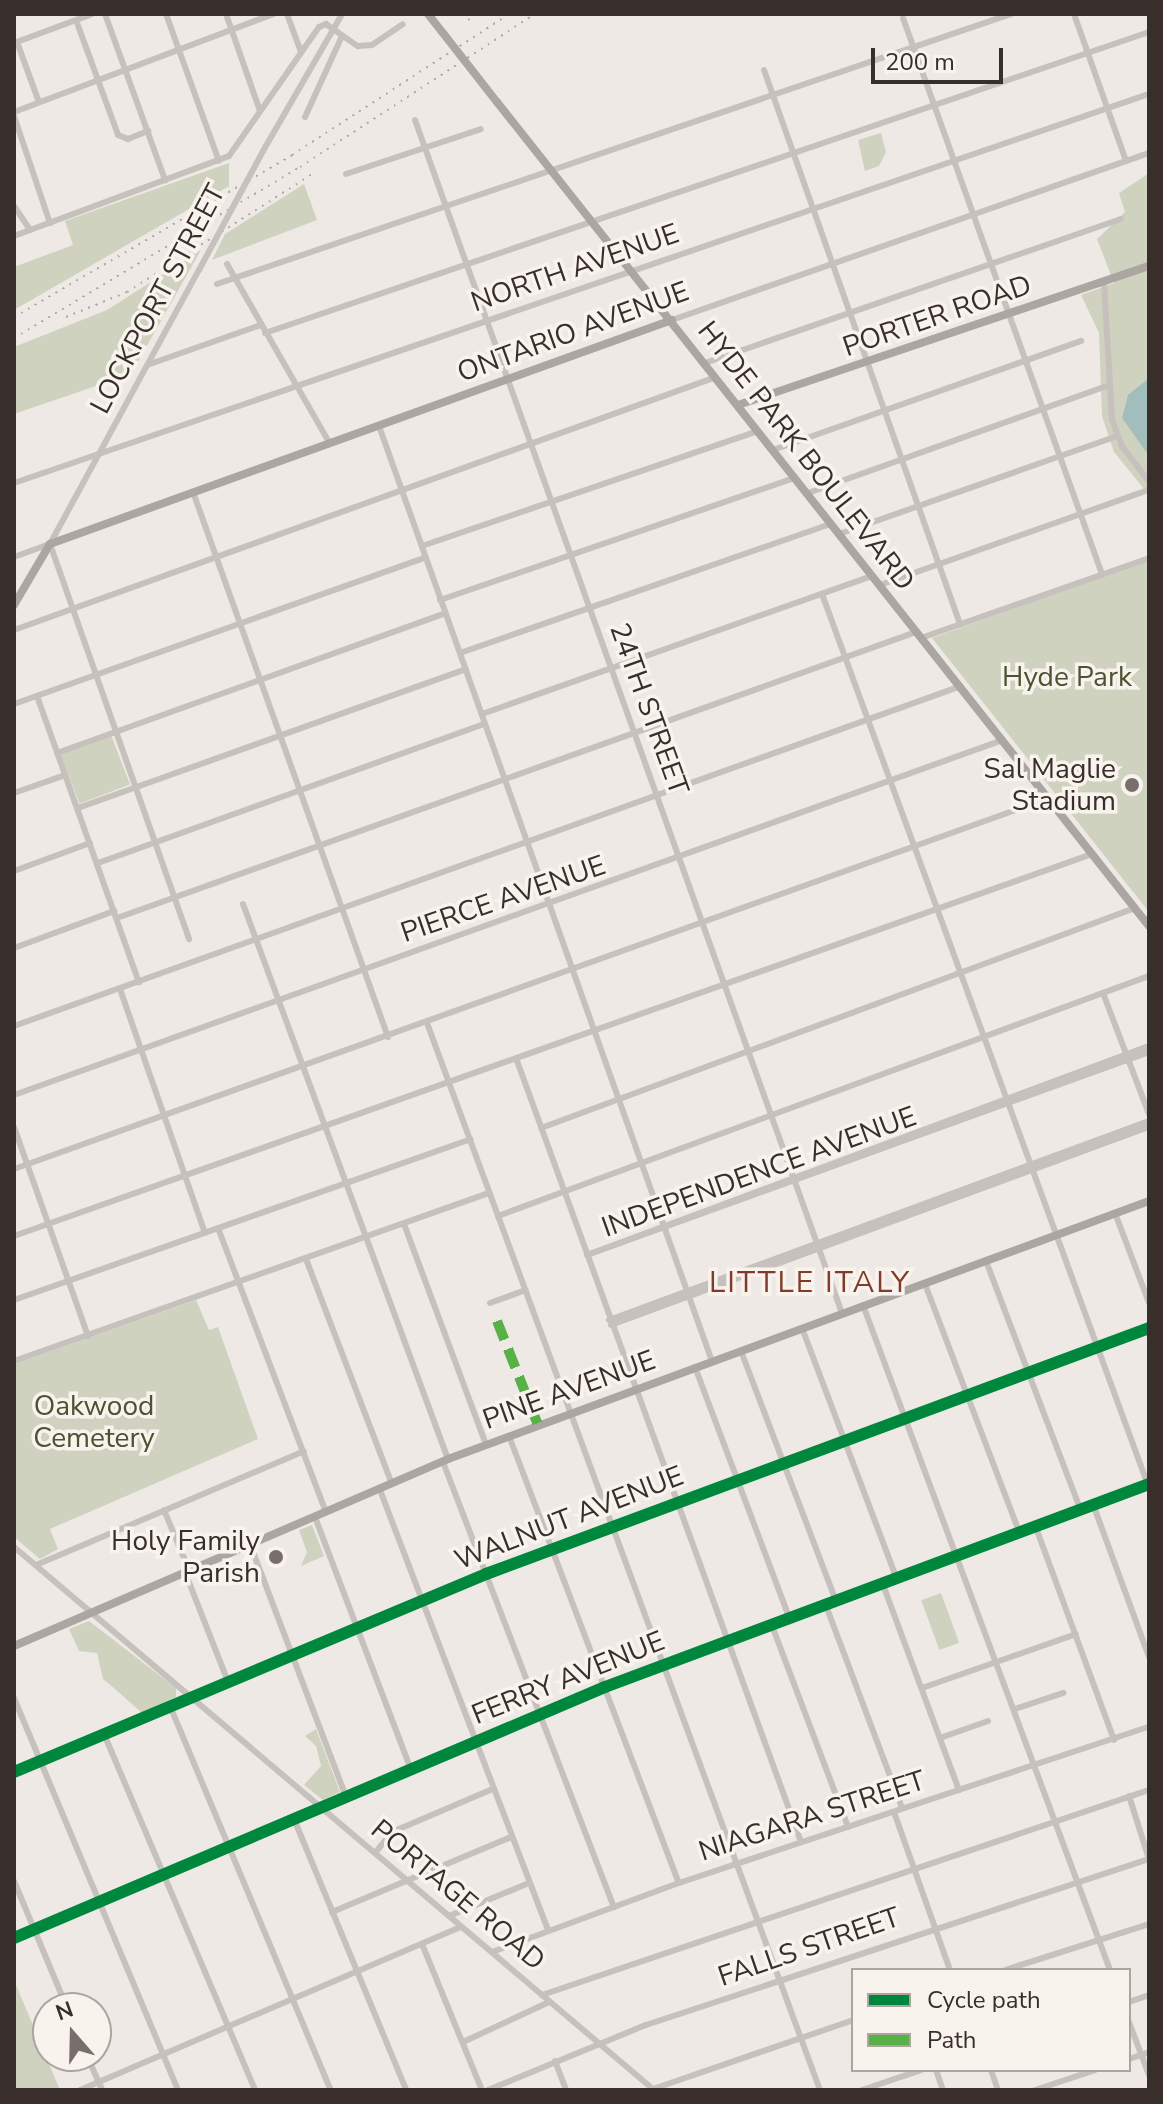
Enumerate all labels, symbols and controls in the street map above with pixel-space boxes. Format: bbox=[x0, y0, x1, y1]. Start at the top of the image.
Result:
scale bar bbox=[875, 32, 1007, 82]
text: 200 m bbox=[885, 46, 955, 78]
street label: LOCKPORT STREET bbox=[83, 179, 233, 419]
street label: NORTH AVENUE bbox=[467, 217, 683, 319]
street label: PORTER ROAD bbox=[838, 268, 1036, 364]
street label: ONTARIO AVENUE bbox=[453, 275, 693, 389]
street label: HYDE PARK BOULEVARD bbox=[691, 315, 921, 597]
street label: 24TH STREET bbox=[602, 618, 696, 800]
park label: Hyde Park bbox=[1002, 660, 1132, 694]
place label: Sal Maglie Stadium bbox=[984, 752, 1116, 818]
marker: Sal Maglie Stadium bbox=[1123, 776, 1141, 794]
street label: PIERCE AVENUE bbox=[396, 848, 610, 950]
street label: INDEPENDENCE AVENUE bbox=[597, 1099, 921, 1245]
district label: LITTLE ITALY bbox=[709, 1265, 911, 1301]
street label: PINE AVENUE bbox=[478, 1343, 660, 1437]
park label: Oakwood Cemetery bbox=[33, 1389, 155, 1455]
street label: WALNUT AVENUE bbox=[450, 1459, 688, 1577]
place label: Holy Family Parish bbox=[111, 1524, 260, 1590]
marker: Holy Family Parish bbox=[267, 1548, 285, 1566]
street label: FERRY AVENUE bbox=[467, 1624, 669, 1732]
street label: NIAGARA STREET bbox=[694, 1764, 930, 1868]
street label: PORTAGE ROAD bbox=[364, 1812, 552, 1978]
street label: FALLS STREET bbox=[714, 1900, 904, 1994]
legend bbox=[851, 1968, 1131, 2072]
text: Cycle path bbox=[927, 1984, 1041, 2016]
north arrow bbox=[32, 1992, 112, 2072]
text: N bbox=[52, 1994, 77, 2028]
text: Path bbox=[927, 2024, 976, 2056]

